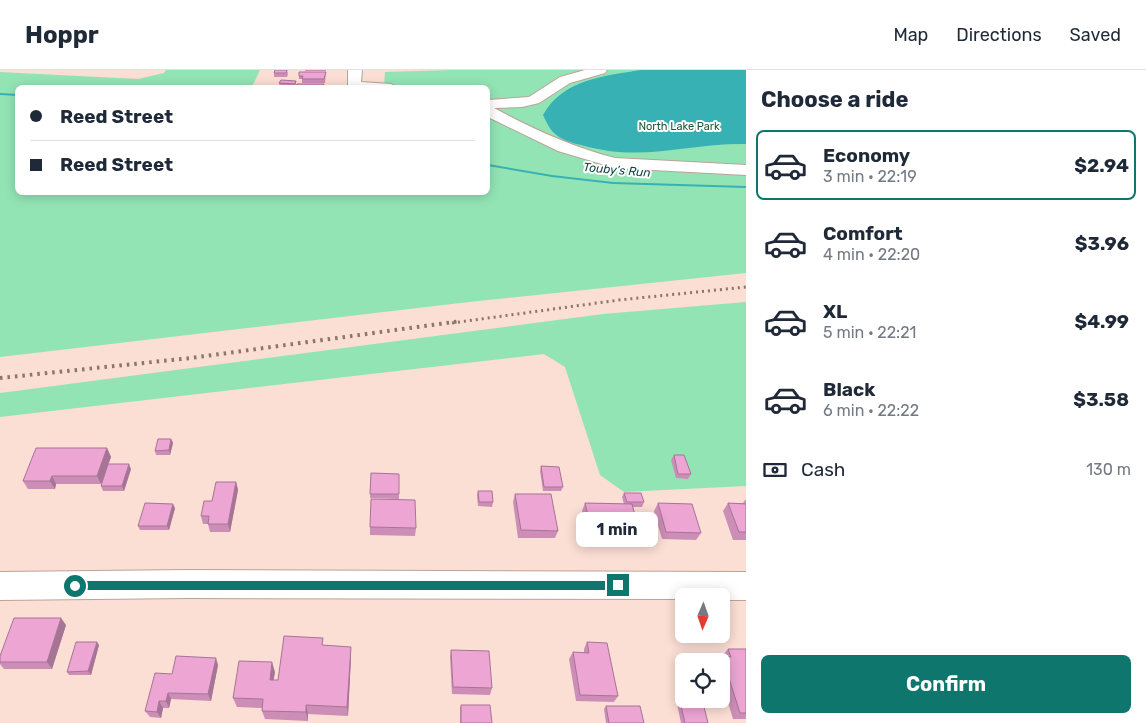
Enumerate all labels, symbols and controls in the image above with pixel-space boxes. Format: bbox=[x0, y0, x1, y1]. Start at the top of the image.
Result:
text: Hoppr bbox=[25, 21, 99, 49]
text: Map bbox=[893, 24, 928, 46]
text: Directions bbox=[956, 24, 1042, 46]
text: Saved bbox=[1070, 24, 1121, 46]
text: Choose a ride bbox=[761, 86, 908, 113]
text: Reed Street bbox=[60, 105, 173, 128]
park label: North Lake Park bbox=[638, 120, 720, 133]
icon: car bbox=[763, 143, 808, 188]
text: Economy bbox=[823, 144, 910, 167]
text: Reed Street bbox=[60, 153, 173, 176]
text: $2.94 bbox=[1074, 154, 1129, 177]
water label: Touby's Run bbox=[583, 160, 651, 180]
text: 3 min · 22:19 bbox=[823, 167, 917, 186]
icon: car bbox=[763, 221, 808, 266]
text: Comfort bbox=[823, 222, 903, 245]
text: $3.96 bbox=[1075, 232, 1129, 255]
text: 4 min · 22:20 bbox=[823, 245, 920, 264]
icon: car bbox=[763, 299, 808, 344]
text: XL bbox=[823, 300, 847, 323]
text: $4.99 bbox=[1074, 310, 1129, 333]
text: 5 min · 22:21 bbox=[823, 323, 916, 342]
icon: car bbox=[763, 377, 808, 422]
text: Black bbox=[823, 378, 875, 401]
text: $3.58 bbox=[1073, 388, 1129, 411]
text: 6 min · 22:22 bbox=[823, 401, 919, 420]
icon: cash bbox=[761, 456, 789, 484]
text: Cash bbox=[801, 458, 845, 481]
text: 130 m bbox=[1086, 460, 1131, 479]
callout: 1 min bbox=[577, 512, 659, 548]
text: 1 min bbox=[597, 520, 637, 539]
route end bbox=[607, 574, 629, 596]
route start bbox=[64, 575, 86, 597]
north arrow bbox=[675, 588, 730, 642]
map controls bbox=[675, 588, 730, 708]
button: locate bbox=[675, 653, 730, 708]
button: Confirm bbox=[761, 655, 1131, 713]

